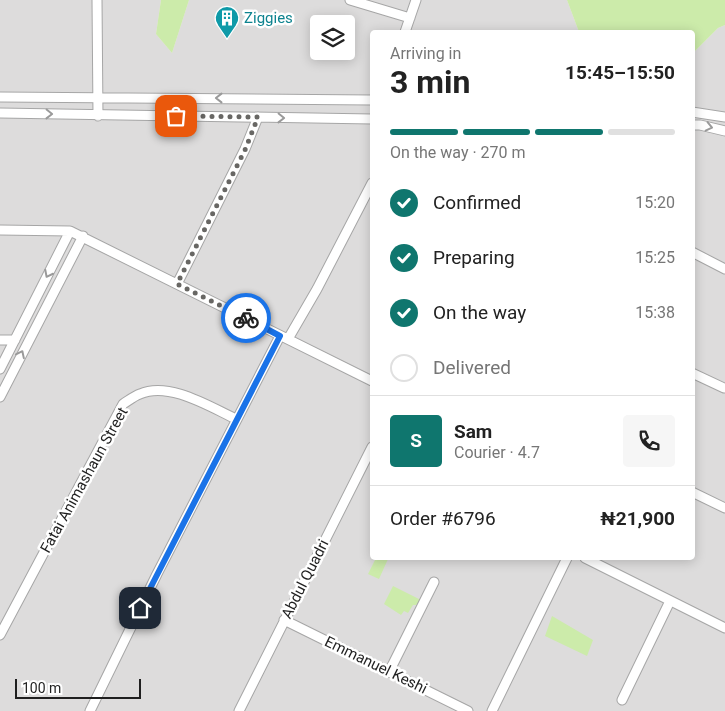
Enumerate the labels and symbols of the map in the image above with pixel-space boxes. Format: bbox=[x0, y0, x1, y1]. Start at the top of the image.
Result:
building icon: Ziggies bbox=[214, 5, 240, 39]
place label: Ziggies bbox=[244, 9, 293, 27]
one-way arrow bbox=[215, 93, 222, 103]
pin bbox=[155, 95, 197, 137]
one-way arrow bbox=[45, 109, 53, 120]
one-way arrow bbox=[277, 112, 285, 123]
one-way arrow bbox=[705, 121, 713, 132]
one-way arrow bbox=[44, 269, 54, 278]
courier bbox=[221, 293, 271, 343]
one-way arrow bbox=[15, 350, 26, 359]
street label: Fatai Animashaun Street bbox=[36, 404, 132, 556]
street label: Abdul Quadri bbox=[277, 536, 333, 622]
pin bbox=[119, 587, 161, 629]
street label: Emmanuel Keshi bbox=[322, 632, 430, 698]
scale bar bbox=[15, 676, 141, 699]

